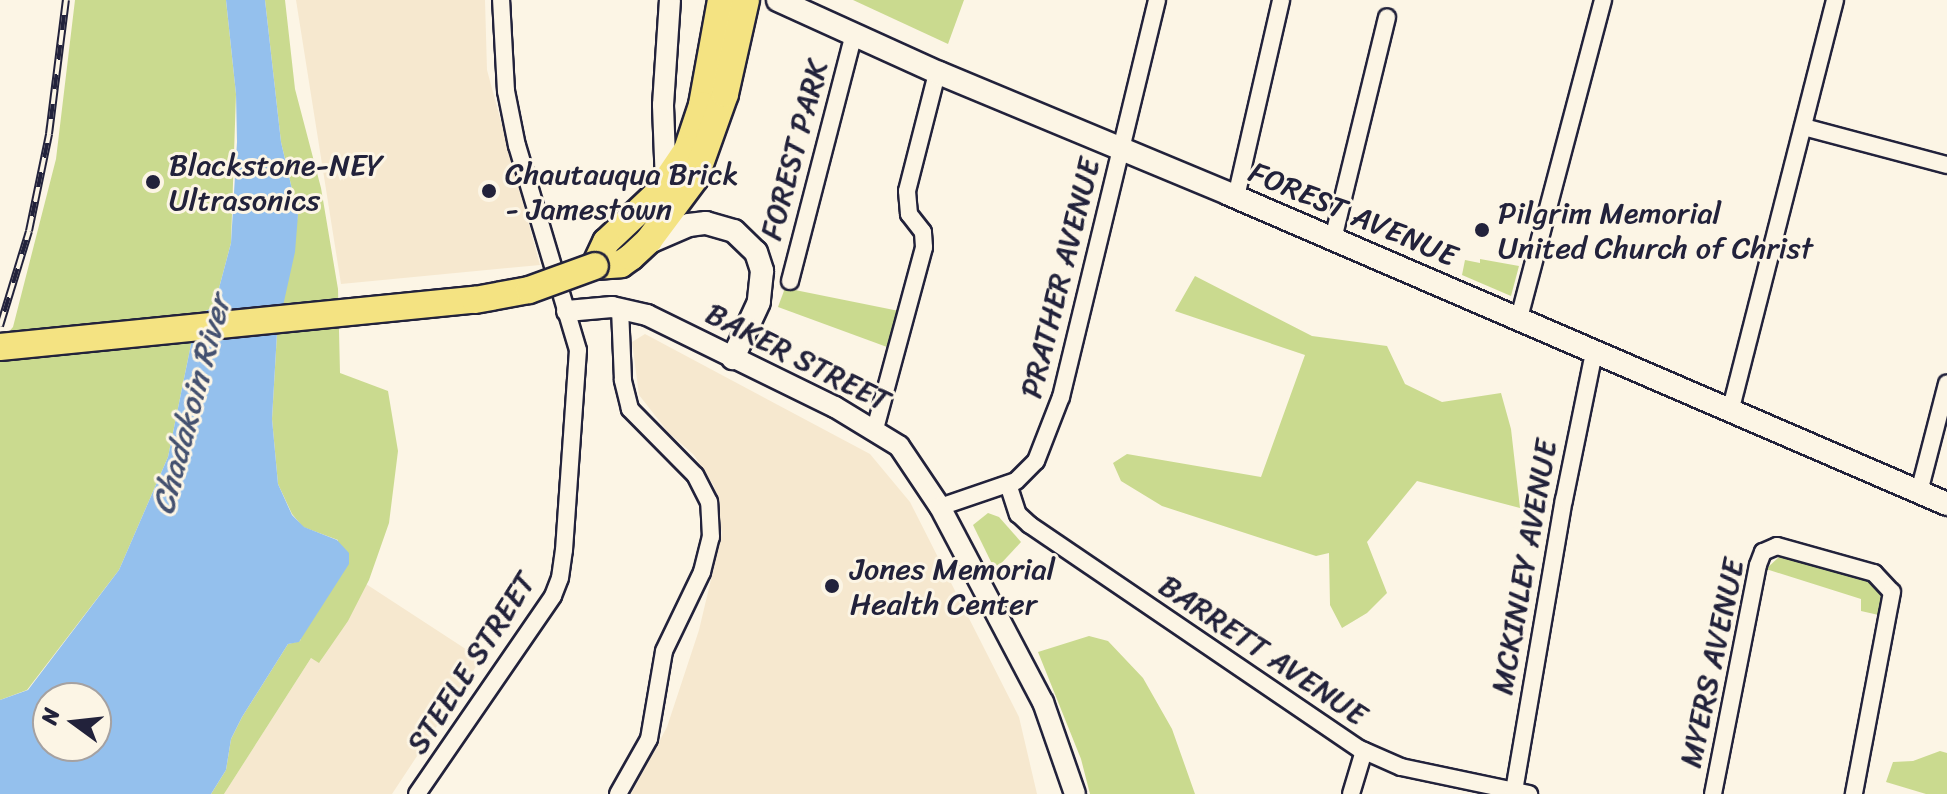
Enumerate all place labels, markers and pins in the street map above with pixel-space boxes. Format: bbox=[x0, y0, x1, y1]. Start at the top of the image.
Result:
place label: Blackstone-NEY Ultrasonics bbox=[169, 147, 383, 218]
place label: Chautauqua Brick - Jamestown bbox=[505, 156, 739, 226]
marker: Blackstone-NEY Ultrasonics bbox=[144, 173, 162, 191]
marker: Chautauqua Brick - Jamestown bbox=[480, 182, 498, 200]
place label: Pilgrim Memorial United Church of Christ bbox=[1498, 195, 1813, 266]
marker: Pilgrim Memorial United Church of Christ bbox=[1473, 221, 1491, 239]
place label: Jones Memorial Health Center bbox=[850, 551, 1055, 622]
marker: Jones Memorial Health Center bbox=[821, 575, 843, 597]

